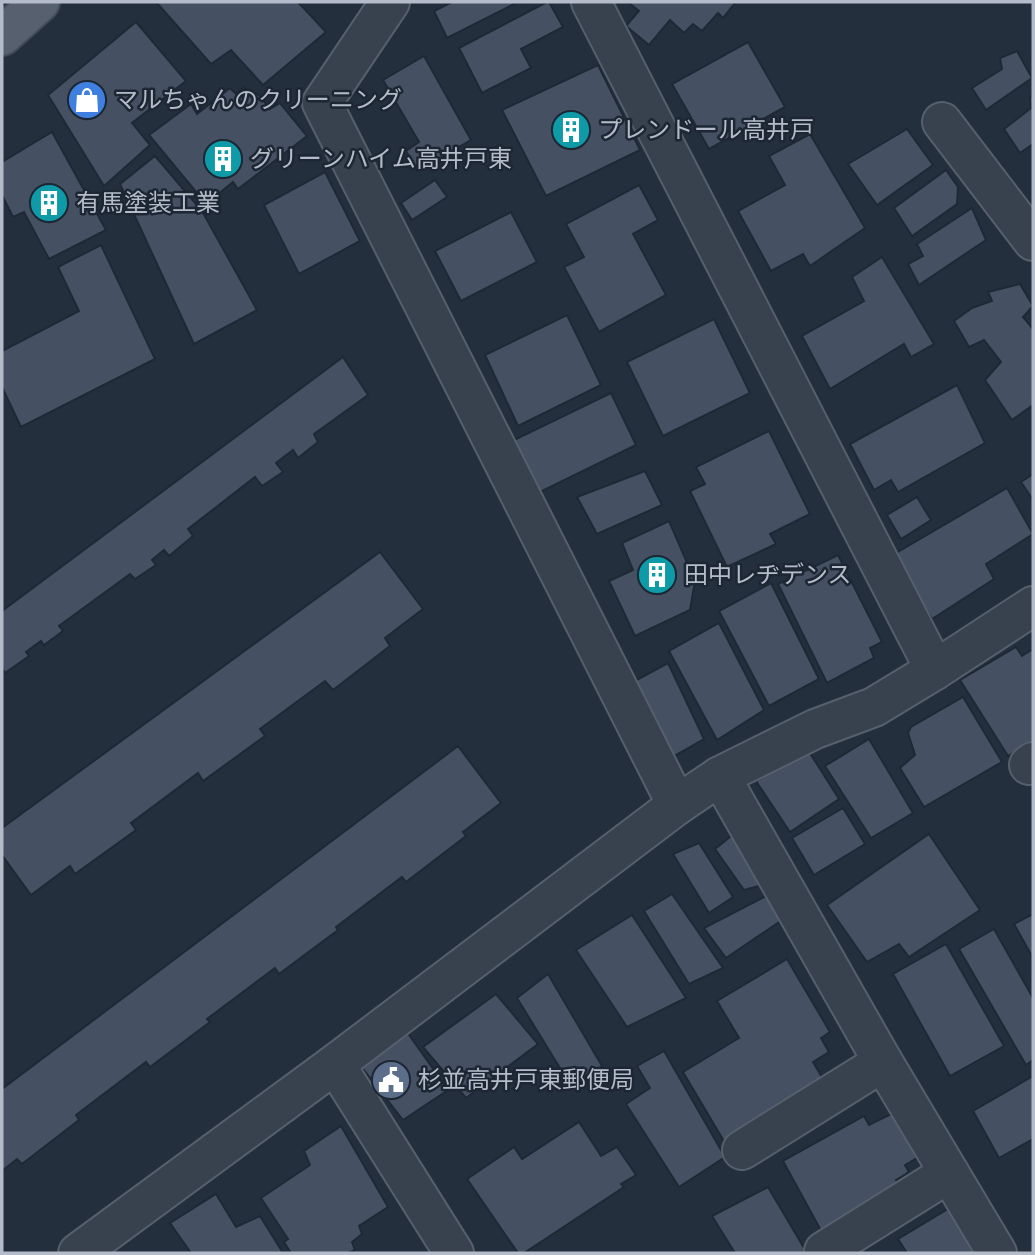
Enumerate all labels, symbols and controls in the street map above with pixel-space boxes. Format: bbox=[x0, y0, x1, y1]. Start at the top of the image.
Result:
shop icon: マルちゃんのクリーニング bbox=[66, 79, 108, 121]
place label: マルちゃんのクリーニング bbox=[114, 85, 402, 114]
building icon: プレンドール高井戸 bbox=[550, 109, 592, 151]
place label: プレンドール高井戸 bbox=[598, 115, 814, 144]
building icon: グリーンハイム高井戸東 bbox=[202, 138, 244, 180]
place label: グリーンハイム高井戸東 bbox=[250, 144, 512, 173]
building icon: 有馬塗装工業 bbox=[28, 182, 70, 224]
place label: 有馬塗装工業 bbox=[76, 188, 220, 217]
building icon: 田中レヂデンス bbox=[636, 554, 678, 596]
place label: 田中レヂデンス bbox=[684, 560, 852, 589]
public building icon: 杉並高井戸東郵便局 bbox=[370, 1059, 412, 1101]
place label: 杉並高井戸東郵便局 bbox=[418, 1065, 634, 1094]

